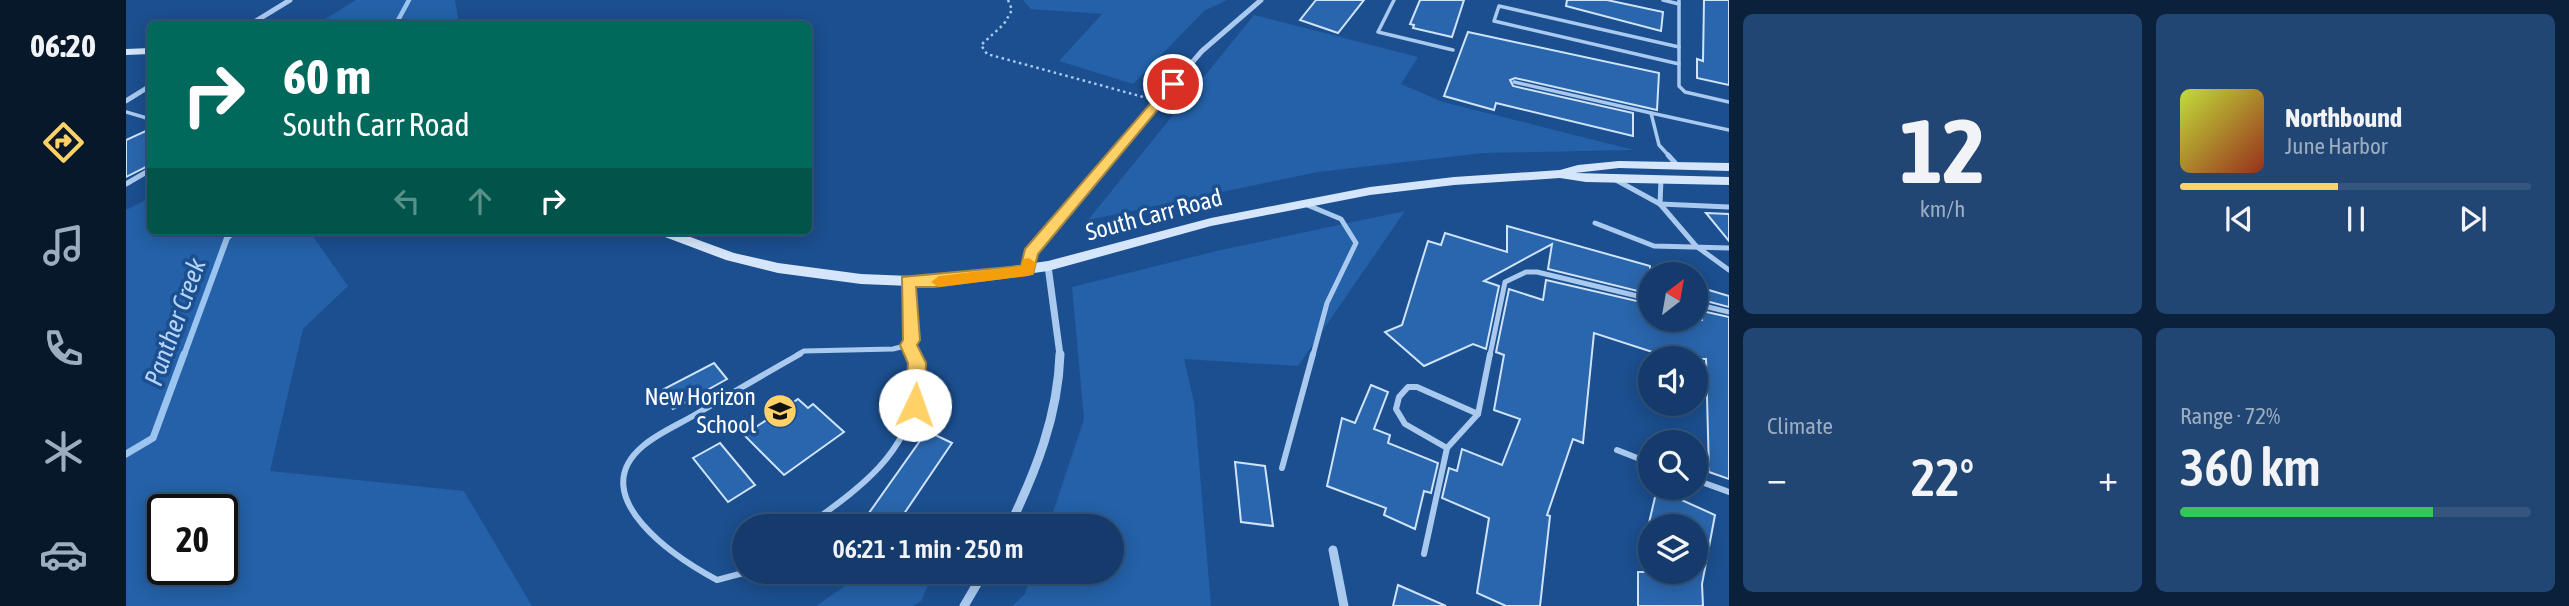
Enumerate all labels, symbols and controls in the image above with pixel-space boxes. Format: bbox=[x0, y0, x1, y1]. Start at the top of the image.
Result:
text: 06:20 bbox=[30, 27, 96, 64]
text: 60 m bbox=[283, 48, 371, 104]
icon: right bbox=[168, 49, 259, 140]
pin bbox=[1143, 54, 1203, 114]
icon: arrive bbox=[1154, 65, 1192, 103]
text: 12 bbox=[1900, 98, 1985, 202]
text: Northbound bbox=[2285, 103, 2402, 133]
text: South Carr Road bbox=[283, 106, 470, 143]
icon: directions bbox=[39, 118, 88, 167]
text: June Harbor bbox=[2285, 133, 2388, 159]
icon: left bbox=[388, 182, 426, 220]
icon: ahead bbox=[461, 182, 499, 220]
icon: right bbox=[534, 182, 572, 220]
street label: South Carr Road bbox=[1083, 183, 1225, 246]
text: km/h bbox=[1920, 196, 1965, 222]
icon: previous bbox=[2220, 200, 2258, 238]
icon: pause bbox=[2337, 200, 2375, 238]
icon: next bbox=[2454, 200, 2492, 238]
icon: music bbox=[39, 221, 88, 270]
water label: Panther Creek bbox=[138, 254, 212, 390]
north arrow bbox=[1638, 262, 1708, 332]
map controls bbox=[1638, 262, 1708, 584]
icon: phone bbox=[39, 324, 88, 373]
button: sound bbox=[1638, 346, 1708, 416]
position arrow bbox=[878, 368, 952, 442]
place label: New Horizon School bbox=[644, 383, 757, 438]
school or university icon: New Horizon School bbox=[761, 392, 799, 430]
text: Range · 72% bbox=[2180, 403, 2280, 429]
text: Climate bbox=[1767, 413, 1833, 439]
icon: climate bbox=[39, 427, 88, 476]
button: search bbox=[1638, 430, 1708, 500]
text: 360 km bbox=[2180, 437, 2321, 497]
text: 22° bbox=[1911, 447, 1974, 507]
text: − bbox=[1767, 456, 1787, 499]
text: + bbox=[2098, 456, 2118, 499]
speed limit sign: 20 bbox=[147, 494, 238, 585]
button: layers bbox=[1638, 514, 1708, 584]
icon: car bbox=[39, 530, 88, 579]
text: 06:21 · 1 min · 250 m bbox=[833, 534, 1023, 564]

